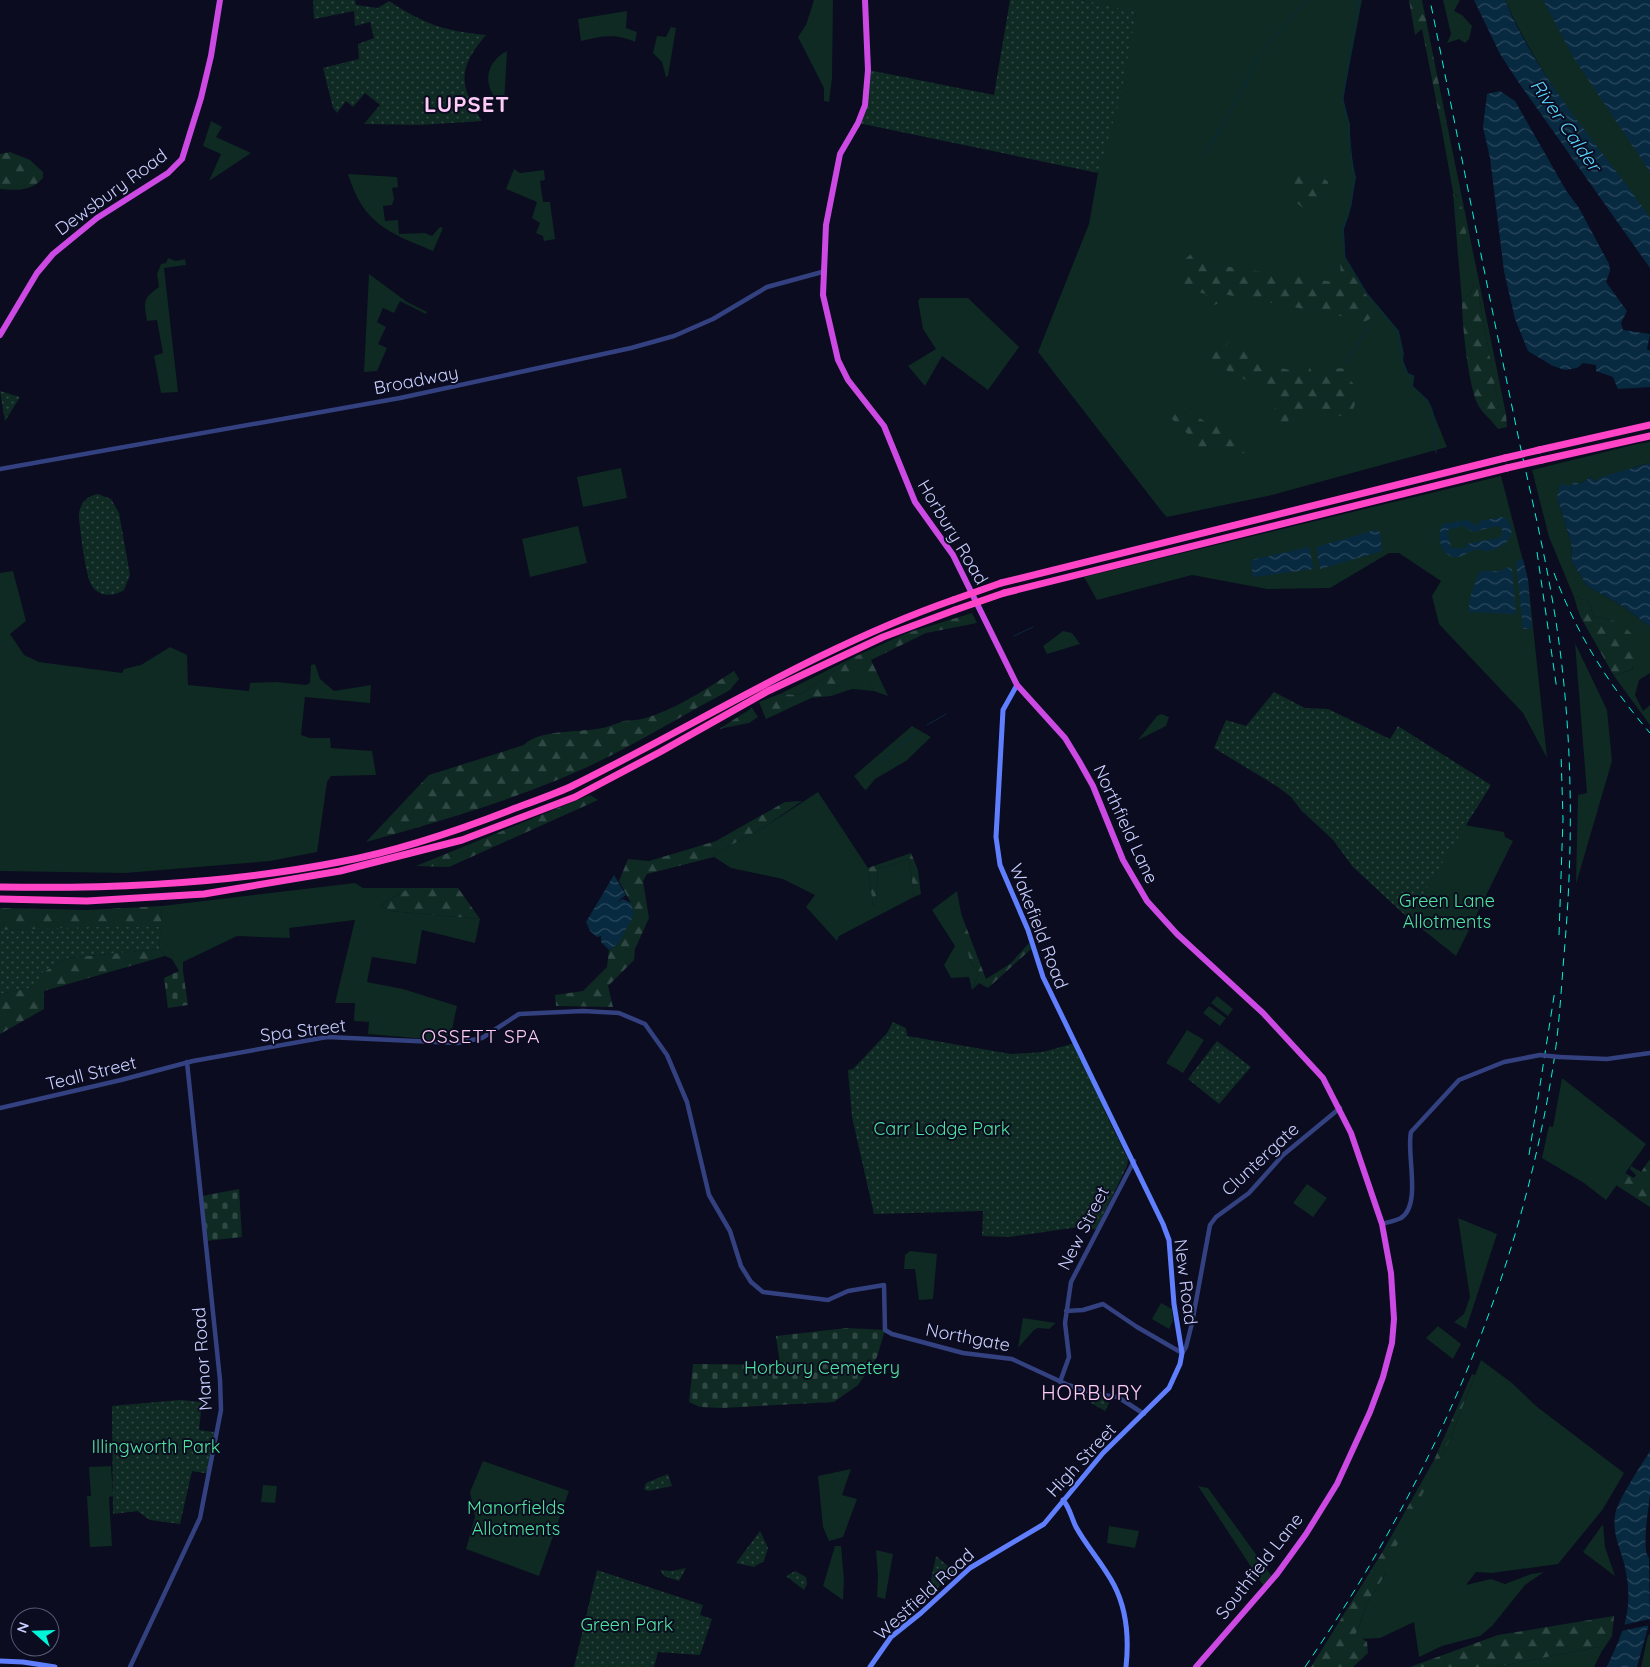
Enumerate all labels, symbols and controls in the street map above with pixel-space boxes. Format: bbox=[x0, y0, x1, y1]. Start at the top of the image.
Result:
water label: River Calder bbox=[1525, 74, 1608, 178]
district label: LUPSET bbox=[424, 90, 510, 118]
street label: Dewsbury Road bbox=[50, 144, 172, 240]
street label: Broadway bbox=[372, 361, 460, 399]
street label: Horbury Road bbox=[913, 475, 993, 589]
street label: Northfield Lane bbox=[1088, 761, 1164, 887]
street label: Wakefield Road bbox=[1005, 860, 1073, 992]
park label: Green Lane Allotments bbox=[1399, 889, 1495, 933]
street label: Spa Street bbox=[259, 1013, 347, 1047]
district label: OSSETT SPA bbox=[422, 1024, 540, 1048]
street label: Teall Street bbox=[43, 1051, 139, 1095]
park label: Carr Lodge Park bbox=[874, 1117, 1010, 1140]
street label: Cluntergate bbox=[1216, 1117, 1304, 1201]
street label: New Street bbox=[1052, 1182, 1114, 1274]
street label: New Road bbox=[1169, 1238, 1203, 1326]
street label: Manor Road bbox=[187, 1307, 217, 1411]
street label: Northgate bbox=[924, 1318, 1012, 1356]
park label: Horbury Cemetery bbox=[744, 1356, 900, 1379]
district label: HORBURY bbox=[1041, 1380, 1143, 1405]
street label: High Street bbox=[1041, 1418, 1121, 1502]
park label: Illingworth Park bbox=[92, 1435, 220, 1458]
park label: Manorfields Allotments bbox=[467, 1496, 565, 1540]
street label: Southfield Lane bbox=[1210, 1508, 1308, 1624]
street label: Westfield Road bbox=[869, 1543, 979, 1645]
north arrow bbox=[10, 1607, 60, 1657]
park label: Green Park bbox=[581, 1613, 673, 1636]
text: N bbox=[13, 1620, 33, 1635]

